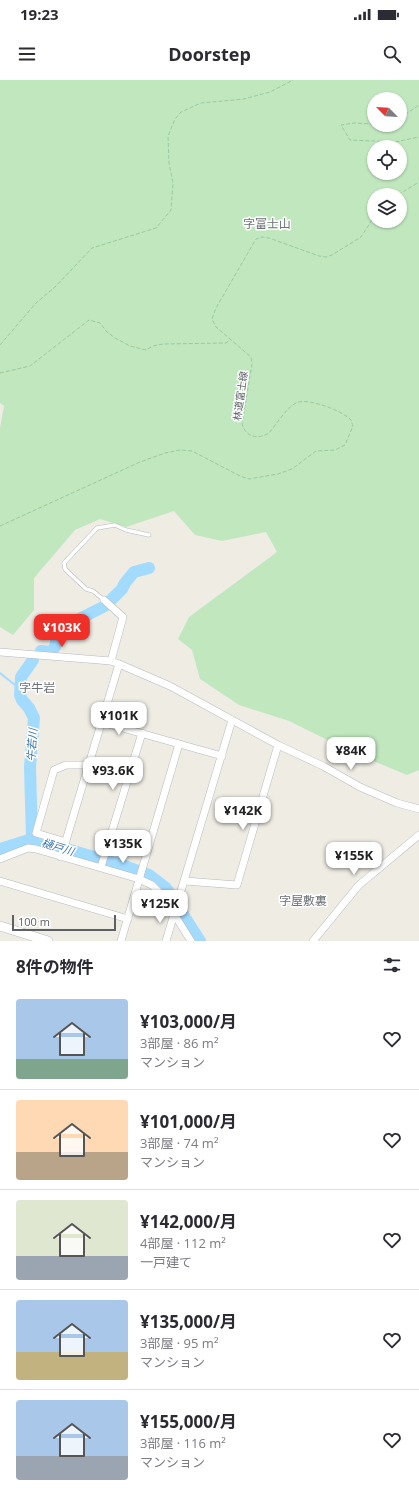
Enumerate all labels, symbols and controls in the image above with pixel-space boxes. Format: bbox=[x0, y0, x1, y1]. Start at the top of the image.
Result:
text: 19:23 bbox=[20, 4, 59, 24]
text: Doorstep bbox=[168, 42, 251, 66]
icon: menu bbox=[16, 43, 38, 65]
icon: search bbox=[381, 43, 403, 65]
north arrow bbox=[367, 92, 407, 132]
map controls bbox=[367, 92, 407, 228]
button: locate bbox=[367, 140, 407, 180]
button: layers bbox=[367, 188, 407, 228]
district label: 字富士山 bbox=[243, 215, 291, 232]
street label: 林道富士線 bbox=[230, 370, 250, 422]
pin: ¥103K bbox=[34, 614, 90, 648]
text: ¥103K bbox=[43, 618, 81, 636]
district label: 字牛岩 bbox=[19, 679, 55, 696]
pin: ¥101K bbox=[91, 702, 147, 736]
text: ¥101K bbox=[100, 706, 138, 724]
water label: 牛若川 bbox=[23, 727, 40, 762]
pin: ¥84K bbox=[327, 737, 375, 771]
text: ¥84K bbox=[336, 741, 366, 759]
pin: ¥93.6K bbox=[80, 757, 146, 791]
text: ¥93.6K bbox=[92, 761, 134, 779]
pin: ¥142K bbox=[215, 797, 271, 831]
text: ¥142K bbox=[224, 801, 262, 819]
pin: ¥135K bbox=[95, 830, 151, 864]
text: ¥135K bbox=[104, 834, 142, 852]
water label: 樋戸川 bbox=[40, 835, 77, 859]
pin: ¥155K bbox=[326, 842, 382, 876]
text: ¥155K bbox=[335, 846, 373, 864]
pin: ¥125K bbox=[132, 890, 188, 924]
district label: 字屋敷裏 bbox=[279, 892, 327, 909]
text: ¥125K bbox=[141, 894, 179, 912]
scale bar bbox=[12, 913, 116, 932]
text: 100 m bbox=[18, 914, 50, 929]
icon: filters bbox=[381, 954, 403, 976]
text: 8件の物件 bbox=[16, 955, 94, 978]
text: ¥103,000/月 bbox=[140, 1010, 237, 1033]
icon: home bbox=[48, 1015, 96, 1063]
icon: heart bbox=[381, 1028, 403, 1050]
text: 3部屋 · 86 m² bbox=[140, 1034, 218, 1052]
text: マンション bbox=[140, 1053, 205, 1071]
text: ¥101,000/月 bbox=[140, 1110, 237, 1133]
icon: home bbox=[48, 1116, 96, 1164]
icon: heart bbox=[381, 1129, 403, 1151]
text: 3部屋 · 74 m² bbox=[140, 1134, 218, 1152]
text: マンション bbox=[140, 1153, 205, 1171]
text: ¥142,000/月 bbox=[140, 1210, 237, 1233]
icon: home bbox=[48, 1216, 96, 1264]
icon: heart bbox=[381, 1229, 403, 1251]
text: 4部屋 · 112 m² bbox=[140, 1234, 226, 1252]
text: 一戸建て bbox=[140, 1253, 192, 1271]
text: ¥135,000/月 bbox=[140, 1310, 237, 1333]
icon: home bbox=[48, 1316, 96, 1364]
icon: heart bbox=[381, 1329, 403, 1351]
text: 3部屋 · 95 m² bbox=[140, 1334, 218, 1352]
text: マンション bbox=[140, 1353, 205, 1371]
text: ¥155,000/月 bbox=[140, 1410, 237, 1433]
icon: home bbox=[48, 1416, 96, 1464]
icon: heart bbox=[381, 1429, 403, 1451]
text: 3部屋 · 116 m² bbox=[140, 1434, 226, 1452]
text: マンション bbox=[140, 1453, 205, 1471]

